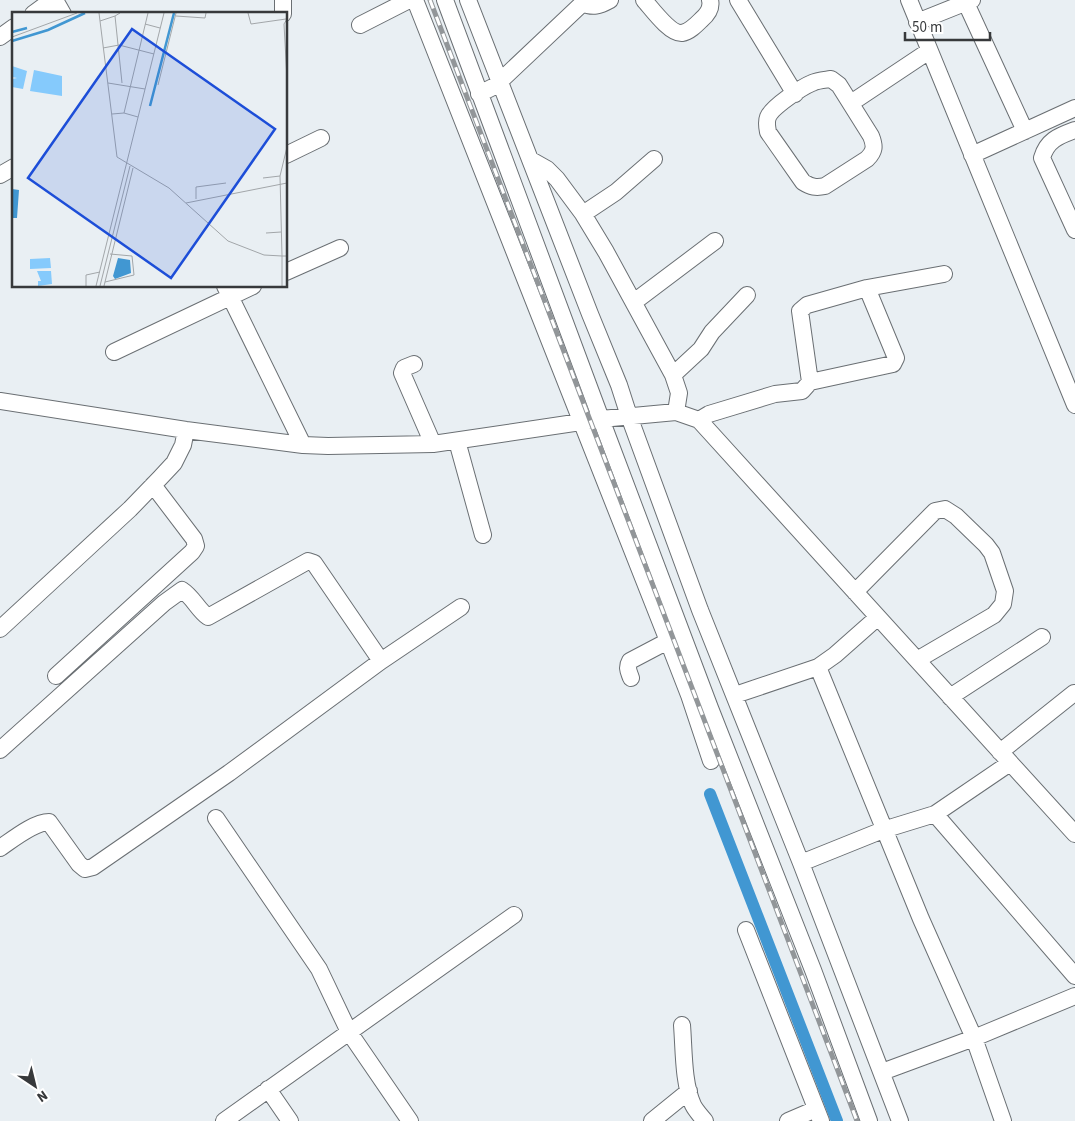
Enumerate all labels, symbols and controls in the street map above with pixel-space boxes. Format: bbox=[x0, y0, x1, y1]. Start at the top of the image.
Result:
scale bar bbox=[905, 10, 990, 42]
inset map bbox=[12, 12, 288, 288]
text: 50 m bbox=[912, 17, 942, 38]
north arrow bbox=[10, 1061, 60, 1111]
text: N bbox=[32, 1085, 51, 1107]

